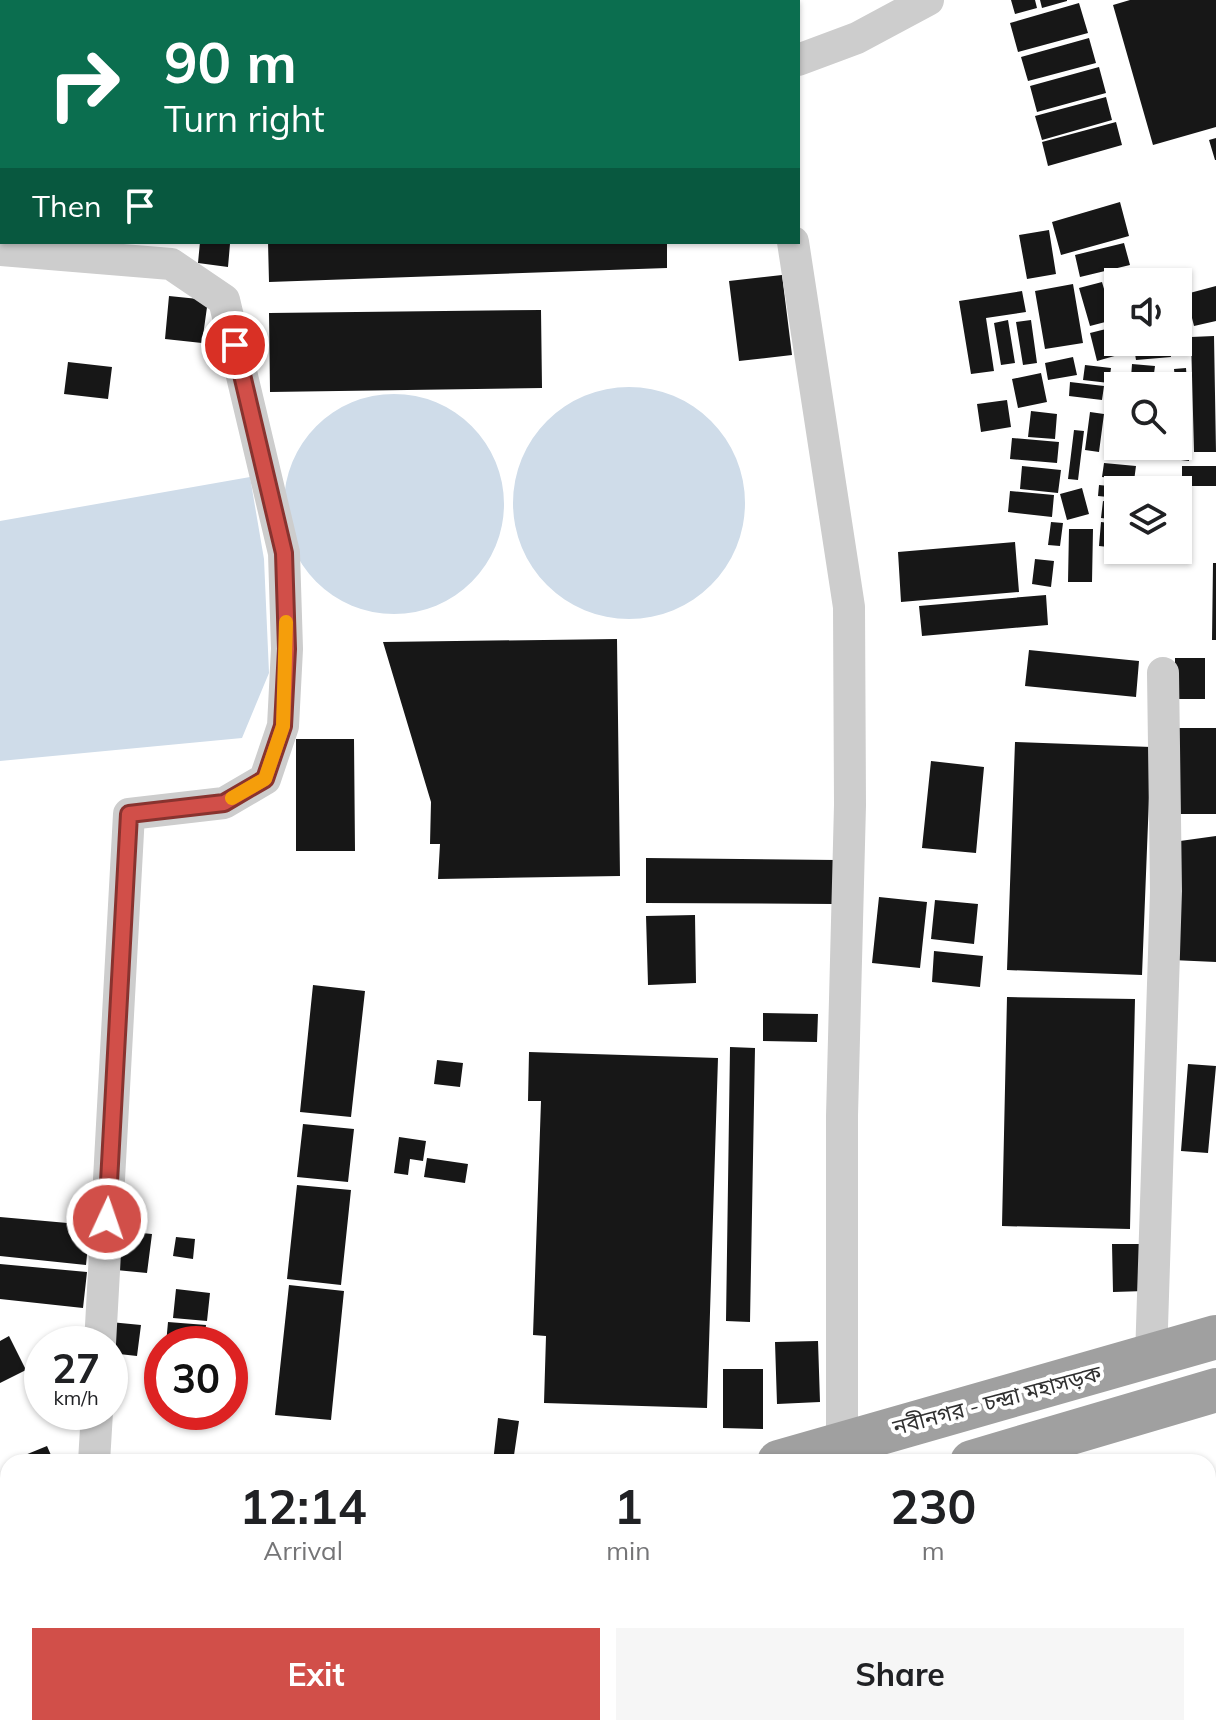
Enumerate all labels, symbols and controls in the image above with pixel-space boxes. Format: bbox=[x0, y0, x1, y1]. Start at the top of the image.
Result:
text: 90 m bbox=[164, 27, 297, 97]
icon: right bbox=[32, 32, 136, 136]
text: Turn right bbox=[164, 96, 325, 141]
icon: arrive bbox=[118, 184, 162, 228]
text: Then bbox=[32, 187, 102, 225]
map controls bbox=[1104, 268, 1192, 564]
button: sound bbox=[1104, 268, 1192, 356]
pin bbox=[201, 311, 269, 379]
icon: arrive bbox=[213, 323, 257, 367]
button: search bbox=[1104, 372, 1192, 460]
button: layers bbox=[1104, 476, 1192, 564]
position arrow bbox=[65, 1177, 149, 1261]
speed limit sign: 30 bbox=[144, 1326, 248, 1430]
text: 27 bbox=[52, 1343, 100, 1393]
street label: নবীনগর - চন্দ্রা মহাসড়ক bbox=[889, 1359, 1104, 1442]
text: km/h bbox=[53, 1385, 99, 1410]
text: 12:14 bbox=[240, 1476, 367, 1536]
text: 1 bbox=[614, 1476, 643, 1536]
text: 230 bbox=[890, 1476, 976, 1536]
text: Arrival bbox=[263, 1534, 343, 1567]
text: min bbox=[606, 1534, 650, 1567]
text: m bbox=[922, 1534, 945, 1567]
button: Exit bbox=[32, 1628, 600, 1720]
button: Share bbox=[616, 1628, 1184, 1720]

